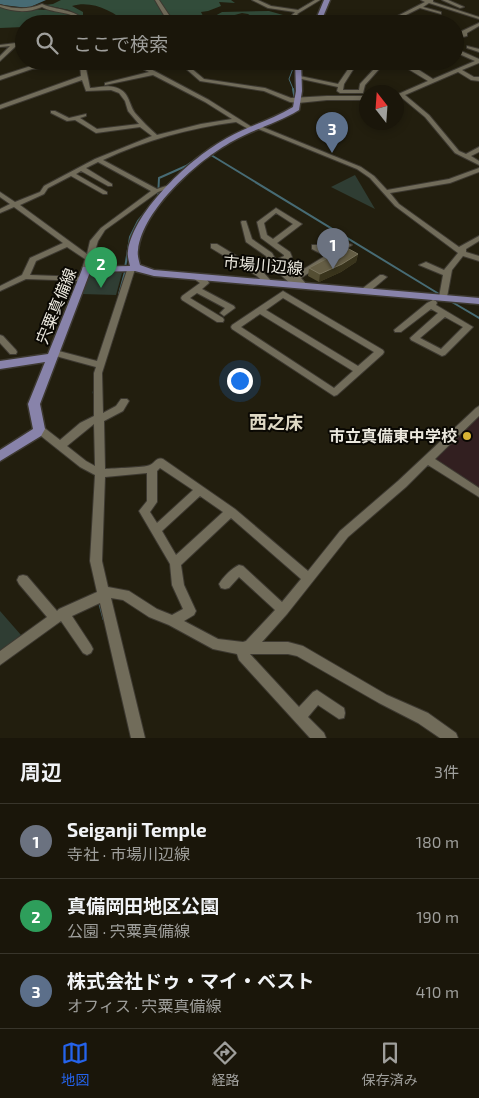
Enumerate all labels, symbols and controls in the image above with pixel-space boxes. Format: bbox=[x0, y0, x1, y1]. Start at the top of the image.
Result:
search box bbox=[15, 15, 464, 70]
icon: search bbox=[33, 29, 61, 57]
text: ここで検索 bbox=[73, 32, 168, 55]
north arrow bbox=[359, 85, 404, 130]
pin: 3 bbox=[316, 112, 348, 153]
pin: 1 bbox=[317, 228, 349, 269]
pin: 2 bbox=[85, 247, 117, 288]
street label: 市場川辺線 bbox=[222, 252, 304, 277]
street label: 宍粟真備線 bbox=[32, 265, 79, 346]
your location bbox=[227, 368, 253, 394]
district label: 西之床 bbox=[249, 411, 303, 433]
place label: 市立真備東中学校 bbox=[329, 426, 457, 445]
marker: 市立真備東中学校 bbox=[461, 430, 473, 442]
text: 周辺 bbox=[20, 759, 62, 784]
text: 3件 bbox=[434, 762, 459, 781]
text: Seiganji Temple bbox=[67, 818, 207, 841]
text: 1 bbox=[33, 832, 39, 851]
text: 180 m bbox=[416, 832, 459, 851]
text: 寺社 · 市場川辺線 bbox=[67, 844, 190, 863]
text: 真備岡田地区公園 bbox=[67, 894, 219, 917]
text: 2 bbox=[31, 907, 41, 926]
text: 190 m bbox=[416, 907, 459, 926]
text: 公園 · 宍粟真備線 bbox=[67, 921, 190, 940]
text: 株式会社ドゥ・マイ・ベスト bbox=[67, 969, 314, 992]
text: 3 bbox=[31, 982, 41, 1001]
text: 410 m bbox=[416, 982, 459, 1001]
text: オフィス · 宍粟真備線 bbox=[67, 996, 222, 1015]
tab: 地図 bbox=[61, 1039, 89, 1089]
tab: 経路 bbox=[211, 1039, 239, 1089]
tab: 保存済み bbox=[362, 1039, 418, 1089]

